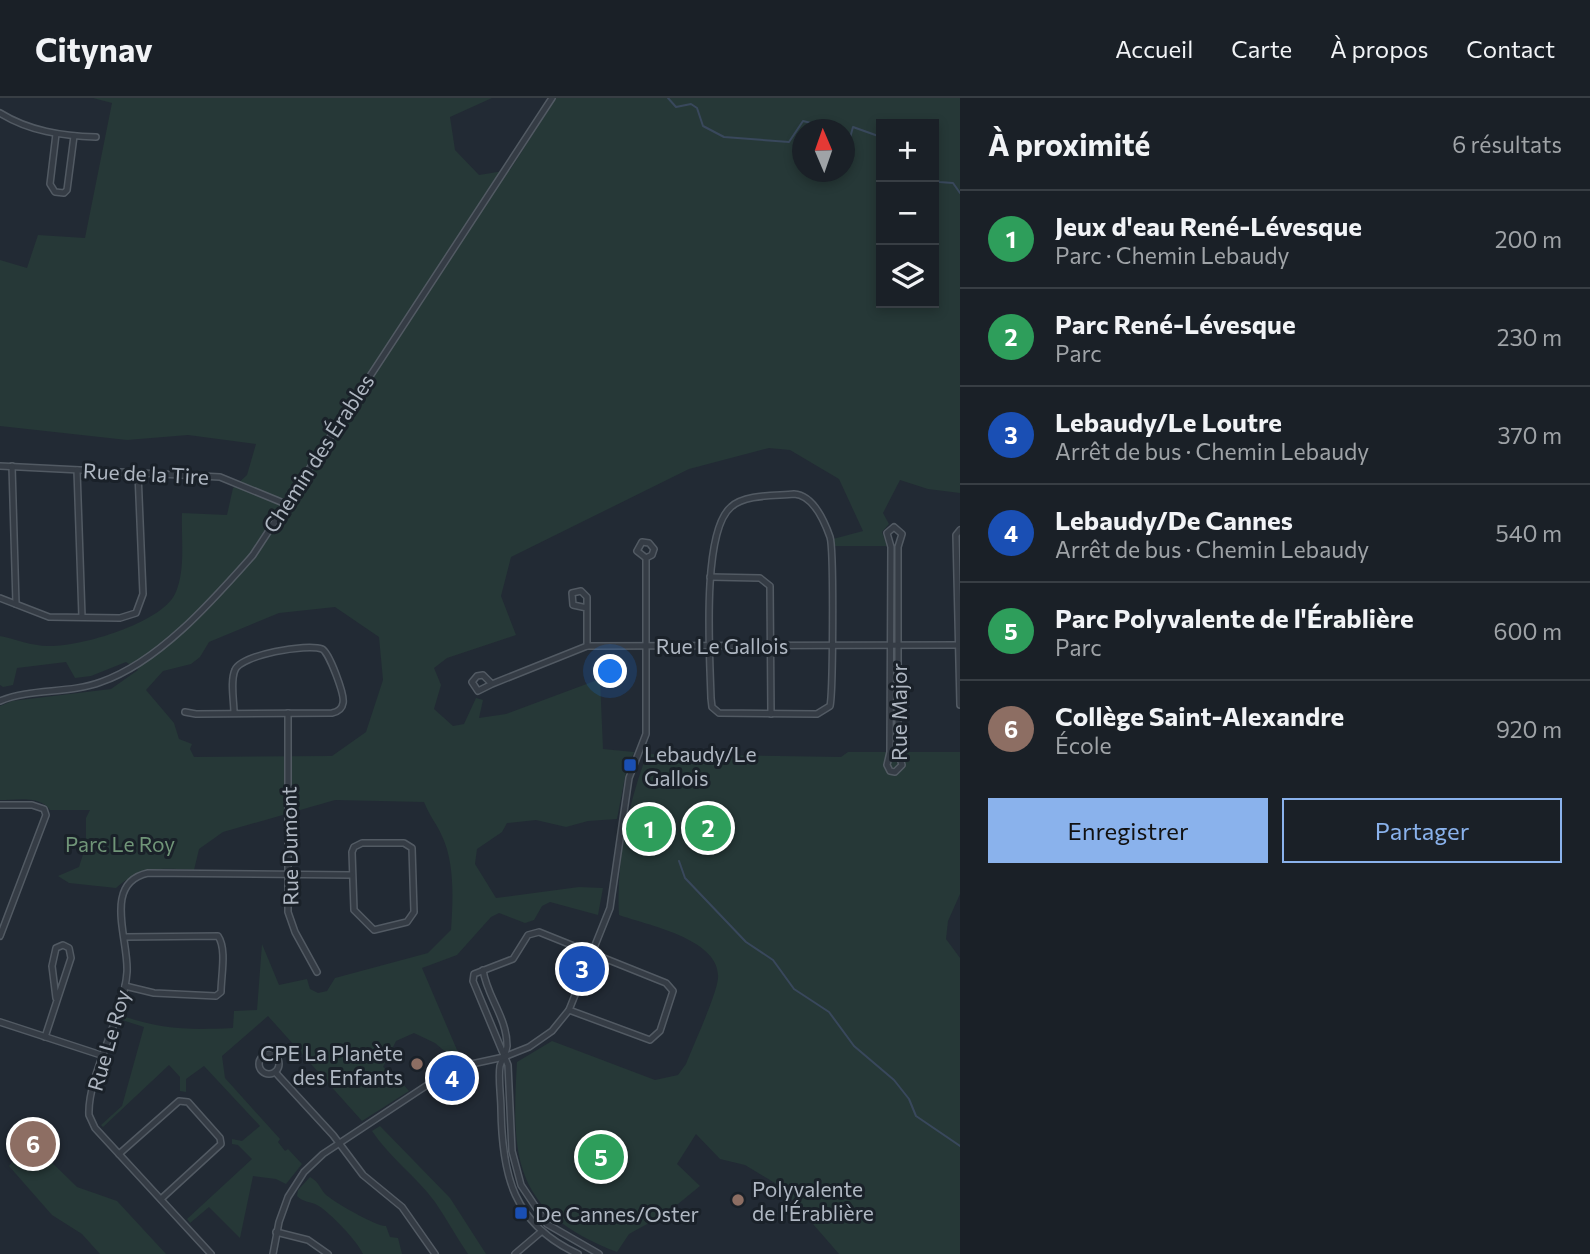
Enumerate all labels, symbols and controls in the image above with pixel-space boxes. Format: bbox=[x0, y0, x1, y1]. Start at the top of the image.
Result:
text: Citynav bbox=[35, 28, 153, 69]
text: Accueil bbox=[1115, 34, 1193, 63]
text: Carte bbox=[1231, 34, 1292, 63]
text: À propos bbox=[1330, 34, 1428, 63]
text: Contact bbox=[1466, 34, 1555, 63]
north arrow bbox=[792, 119, 855, 182]
map controls bbox=[876, 119, 939, 308]
button: + bbox=[876, 119, 939, 182]
text: À proximité bbox=[988, 125, 1150, 162]
text: 6 résultats bbox=[1452, 130, 1562, 158]
button: − bbox=[876, 182, 939, 245]
text: Jeux d'eau René-Lévesque bbox=[1055, 210, 1362, 241]
text: 1 bbox=[1006, 225, 1016, 253]
text: 200 m bbox=[1495, 225, 1562, 253]
text: Parc · Chemin Lebaudy bbox=[1055, 241, 1289, 269]
button: layers bbox=[876, 245, 939, 308]
text: Parc René-Lévesque bbox=[1055, 308, 1296, 339]
text: 2 bbox=[1004, 323, 1018, 351]
text: 230 m bbox=[1497, 323, 1562, 351]
text: Parc bbox=[1055, 339, 1102, 367]
street label: Chemin des Érables bbox=[257, 369, 379, 537]
text: Lebaudy/Le Loutre bbox=[1055, 406, 1282, 437]
text: 3 bbox=[1004, 421, 1018, 449]
text: 370 m bbox=[1497, 421, 1562, 449]
text: Arrêt de bus · Chemin Lebaudy bbox=[1055, 437, 1369, 465]
street label: Rue de la Tire bbox=[82, 457, 210, 489]
text: Lebaudy/De Cannes bbox=[1055, 504, 1293, 535]
text: 4 bbox=[1004, 519, 1018, 547]
text: 540 m bbox=[1496, 519, 1562, 547]
text: Arrêt de bus · Chemin Lebaudy bbox=[1055, 535, 1369, 563]
text: Parc Polyvalente de l'Érablière bbox=[1055, 602, 1414, 633]
text: 5 bbox=[1004, 617, 1018, 645]
text: 600 m bbox=[1494, 617, 1562, 645]
street label: Rue Le Gallois bbox=[656, 633, 788, 658]
text: Parc bbox=[1055, 633, 1102, 661]
your location bbox=[593, 654, 627, 688]
street label: Rue Major bbox=[886, 663, 911, 761]
text: Collège Saint-Alexandre bbox=[1055, 700, 1344, 731]
text: 6 bbox=[1004, 715, 1018, 743]
text: 920 m bbox=[1496, 715, 1562, 743]
text: École bbox=[1055, 731, 1112, 759]
place label: Lebaudy/Le Gallois bbox=[644, 741, 757, 790]
marker: Lebaudy/Le Gallois bbox=[622, 757, 638, 773]
street label: Rue Dumont bbox=[275, 786, 303, 906]
button: Enregistrer bbox=[988, 798, 1268, 863]
button: Partager bbox=[1282, 798, 1562, 863]
pin: 2 bbox=[685, 802, 731, 854]
pin: 1 bbox=[626, 803, 672, 855]
park label: Parc Le Roy bbox=[65, 831, 175, 856]
pin: 3 bbox=[559, 943, 605, 995]
street label: Rue Le Roy bbox=[82, 986, 134, 1094]
place label: CPE La Planète des Enfants bbox=[260, 1040, 403, 1089]
pin: 4 bbox=[429, 1052, 475, 1104]
marker: CPE La Planète des Enfants bbox=[409, 1056, 425, 1072]
pin: 6 bbox=[10, 1118, 56, 1170]
pin: 5 bbox=[578, 1131, 624, 1183]
place label: Polyvalente de l'Érablière bbox=[752, 1176, 874, 1225]
marker: Polyvalente de l'Érablière bbox=[730, 1192, 746, 1208]
place label: De Cannes/Oster bbox=[535, 1201, 699, 1226]
marker: De Cannes/Oster bbox=[513, 1205, 529, 1221]

